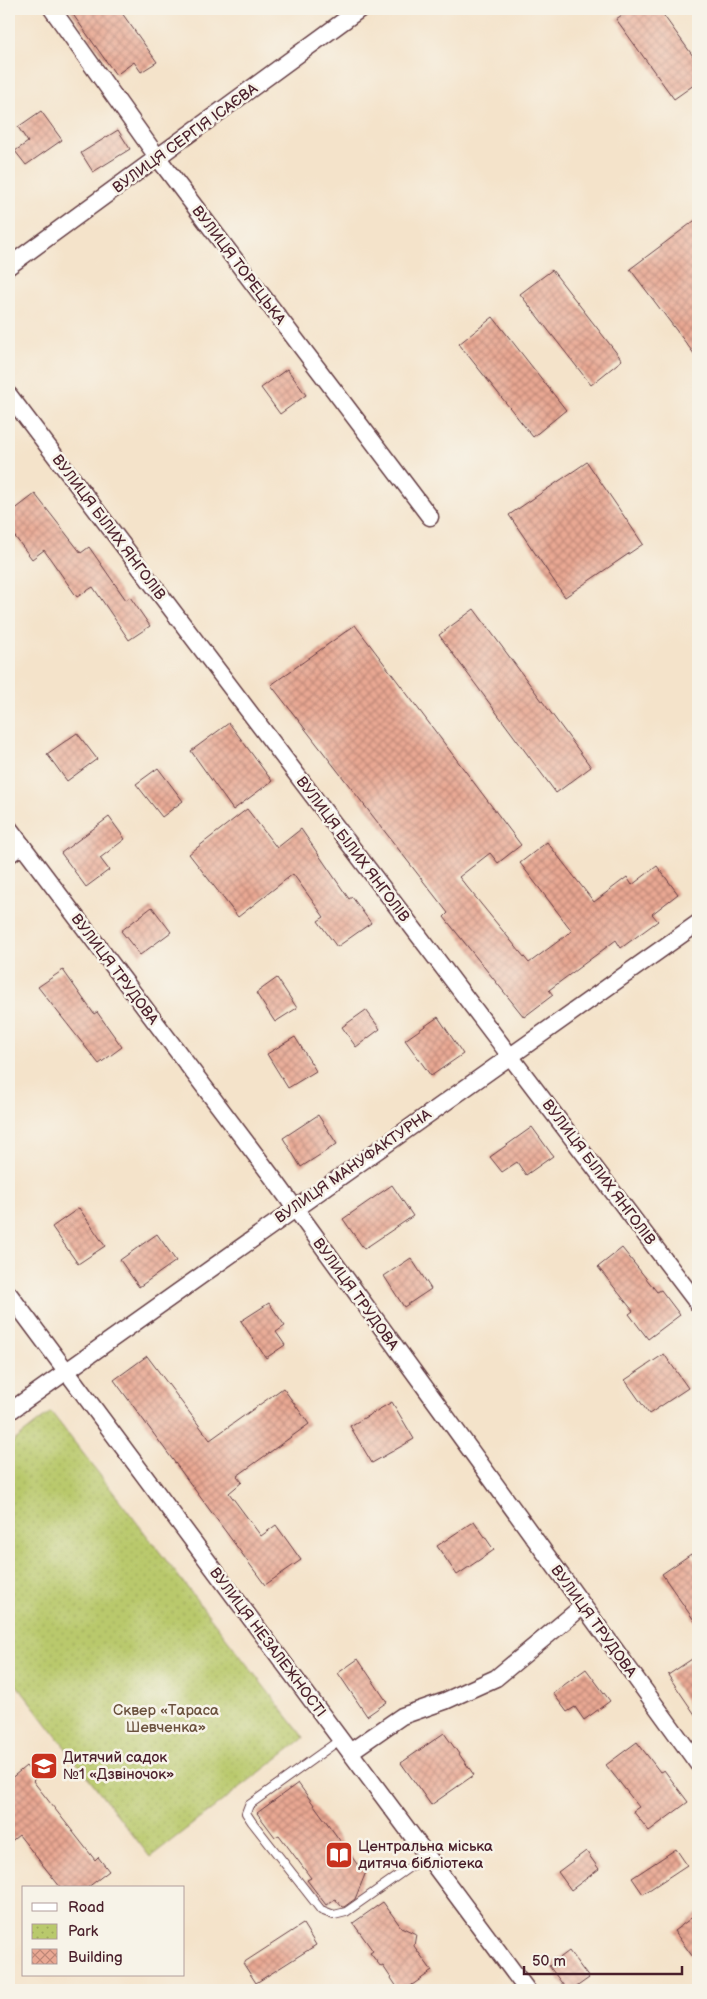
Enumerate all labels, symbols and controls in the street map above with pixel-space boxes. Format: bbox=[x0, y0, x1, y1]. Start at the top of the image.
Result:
street label: ВУЛИЦЯ СЕРГІЯ ІСАЄВА bbox=[109, 79, 262, 197]
street label: ВУЛИЦЯ ТОРЕЦЬКА bbox=[188, 202, 290, 329]
street label: ВУЛИЦЯ БІЛИХ ЯНГОЛІВ bbox=[48, 451, 170, 604]
street label: ВУЛИЦЯ БІЛИХ ЯНГОЛІВ bbox=[292, 773, 414, 926]
street label: ВУЛИЦЯ ТРУДОВА bbox=[67, 910, 163, 1029]
street label: ВУЛИЦЯ БІЛИХ ЯНГОЛІВ bbox=[538, 1096, 660, 1249]
street label: ВУЛИЦЯ МАНУФАКТУРНА bbox=[271, 1105, 436, 1228]
street label: ВУЛИЦЯ ТРУДОВА bbox=[309, 1235, 403, 1355]
street label: ВУЛИЦЯ ТРУДОВА bbox=[547, 1562, 641, 1682]
street label: ВУЛИЦЯ НЕЗАЛЕЖНОСТІ bbox=[205, 1564, 330, 1721]
park label: Сквер «Тараса Шевченка» bbox=[113, 1701, 219, 1737]
place label: Дитячий садок №1 «Дзвіночок» bbox=[63, 1748, 174, 1784]
school or university icon: Дитячий садок №1 «Дзвіночок» bbox=[29, 1751, 59, 1781]
place label: Центральна міська дитяча бібліотека bbox=[358, 1837, 493, 1873]
library icon: Центральна міська дитяча бібліотека bbox=[324, 1840, 354, 1870]
legend bbox=[22, 1886, 185, 1976]
text: Road bbox=[68, 1898, 104, 1917]
text: Park bbox=[68, 1922, 99, 1941]
scale bar bbox=[524, 1944, 682, 1976]
text: Building bbox=[68, 1948, 123, 1967]
text: 50 m bbox=[532, 1952, 566, 1971]

